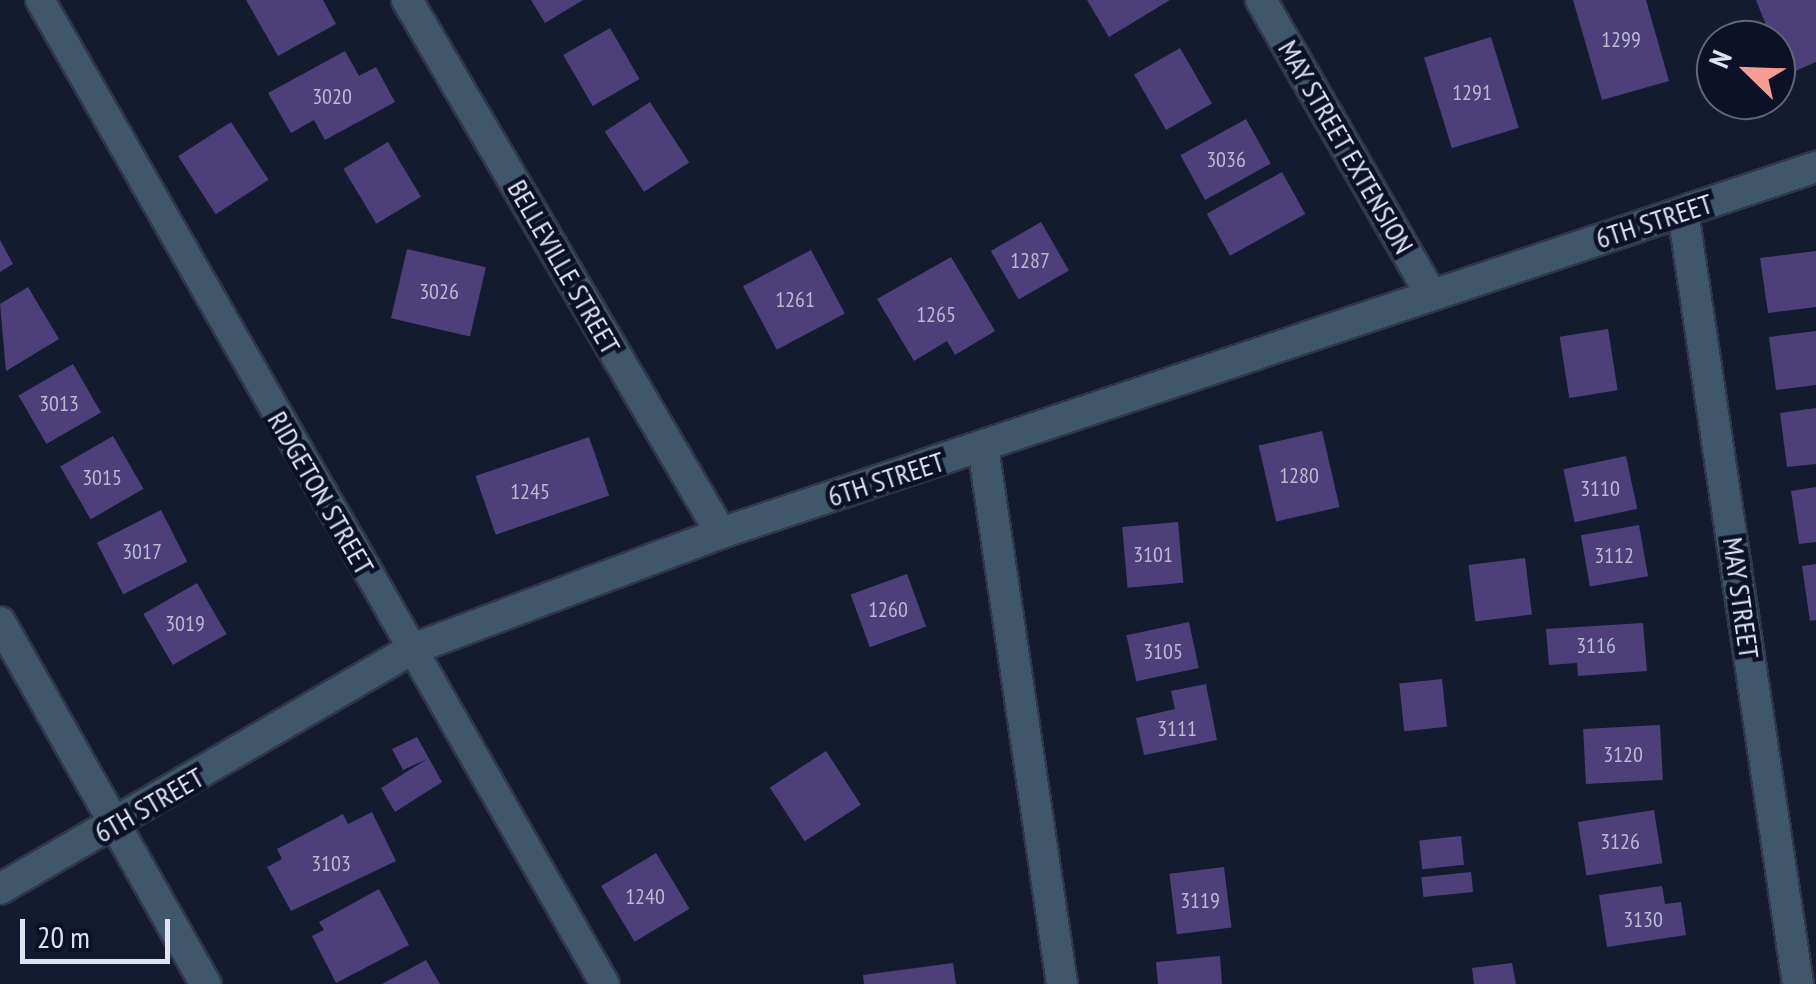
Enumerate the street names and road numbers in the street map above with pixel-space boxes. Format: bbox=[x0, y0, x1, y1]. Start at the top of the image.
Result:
street label: MAY STREET EXTENSION bbox=[1271, 34, 1421, 260]
street label: BELLEVILLE STREET bbox=[501, 174, 627, 360]
street label: 6TH STREET bbox=[1591, 186, 1717, 256]
street label: RIDGETON STREET bbox=[261, 405, 381, 581]
street label: 6TH STREET bbox=[823, 444, 949, 514]
street label: MAY STREET bbox=[1716, 535, 1766, 661]
street label: 6TH STREET bbox=[88, 760, 210, 850]

